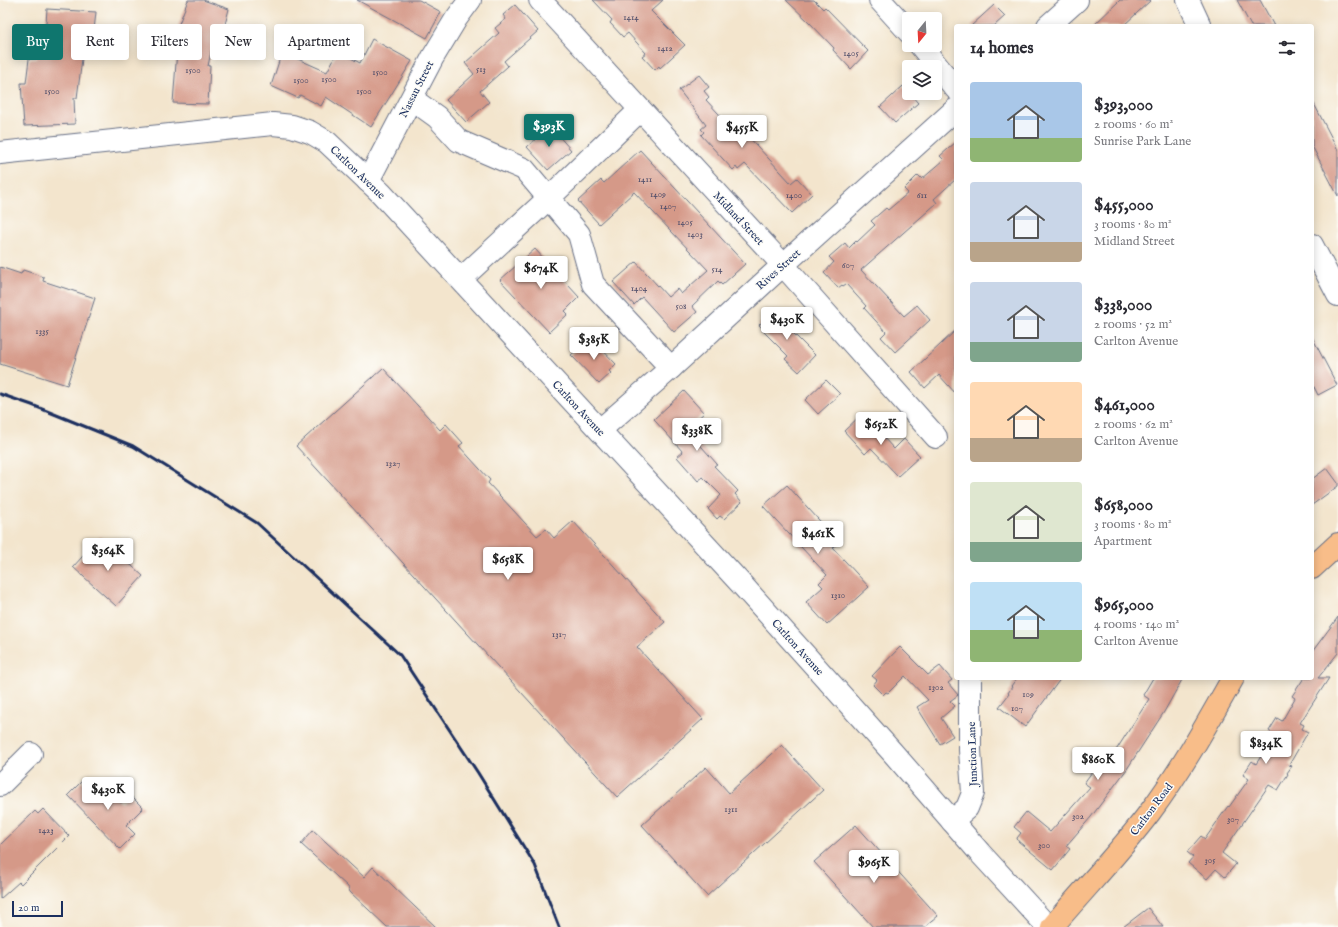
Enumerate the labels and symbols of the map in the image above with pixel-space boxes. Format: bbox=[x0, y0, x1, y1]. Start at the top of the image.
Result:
house number: 1414 bbox=[623, 12, 639, 23]
north arrow bbox=[902, 12, 942, 52]
house number: 1412 bbox=[657, 43, 673, 54]
house number: 1405 bbox=[843, 48, 859, 59]
street label: Nassau Street bbox=[397, 59, 437, 120]
house number: 513 bbox=[476, 64, 486, 75]
house number: 1500 bbox=[185, 65, 201, 76]
house number: 1500 bbox=[372, 67, 388, 78]
house number: 1500 bbox=[321, 74, 337, 85]
house number: 1500 bbox=[293, 75, 309, 86]
house number: 1500 bbox=[44, 86, 60, 97]
house number: 1500 bbox=[356, 86, 372, 97]
pin: $393K bbox=[521, 114, 577, 148]
pin: $455K bbox=[714, 115, 770, 149]
street label: Carlton Avenue bbox=[327, 143, 388, 202]
house number: 1411 bbox=[638, 174, 652, 185]
house number: 1409 bbox=[650, 189, 666, 200]
street label: Midland Street bbox=[710, 189, 767, 249]
house number: 1400 bbox=[786, 190, 802, 201]
house number: 611 bbox=[917, 190, 927, 201]
house number: 1407 bbox=[660, 201, 676, 212]
house number: 1405 bbox=[677, 217, 693, 228]
house number: 1403 bbox=[687, 229, 703, 240]
street label: Rives Street bbox=[754, 246, 804, 293]
pin: $674K bbox=[513, 256, 569, 290]
house number: 607 bbox=[842, 260, 854, 271]
house number: 514 bbox=[711, 264, 723, 275]
house number: 1404 bbox=[631, 283, 648, 294]
house number: 508 bbox=[675, 301, 687, 312]
pin: $430K bbox=[759, 307, 815, 341]
house number: 1335 bbox=[35, 326, 49, 337]
pin: $385K bbox=[566, 327, 622, 361]
street label: Carlton Avenue bbox=[549, 378, 608, 439]
pin: $652K bbox=[853, 412, 909, 446]
pin: $338K bbox=[669, 418, 725, 452]
house number: 1327 bbox=[385, 458, 401, 469]
pin: $461K bbox=[790, 521, 846, 555]
pin: $364K bbox=[80, 538, 136, 572]
pin: $658K bbox=[480, 547, 536, 581]
house number: 1310 bbox=[831, 590, 845, 601]
street label: Carlton Avenue bbox=[768, 617, 826, 679]
house number: 1317 bbox=[552, 629, 566, 640]
house number: 1302 bbox=[928, 682, 944, 693]
house number: 109 bbox=[1022, 689, 1034, 700]
house number: 107 bbox=[1011, 703, 1023, 714]
street label: Junction Lane bbox=[965, 721, 981, 789]
pin: $834K bbox=[1238, 731, 1294, 765]
pin: $860K bbox=[1070, 747, 1126, 781]
pin: $430K bbox=[80, 777, 136, 811]
street label: Carlton Road bbox=[1127, 780, 1176, 839]
house number: 1311 bbox=[724, 804, 738, 815]
house number: 302 bbox=[1072, 811, 1084, 822]
house number: 307 bbox=[1227, 814, 1239, 825]
house number: 1423 bbox=[38, 825, 54, 836]
house number: 300 bbox=[1038, 840, 1050, 851]
pin: $965K bbox=[846, 850, 902, 884]
house number: 305 bbox=[1204, 855, 1216, 866]
scale bar bbox=[12, 899, 63, 918]

